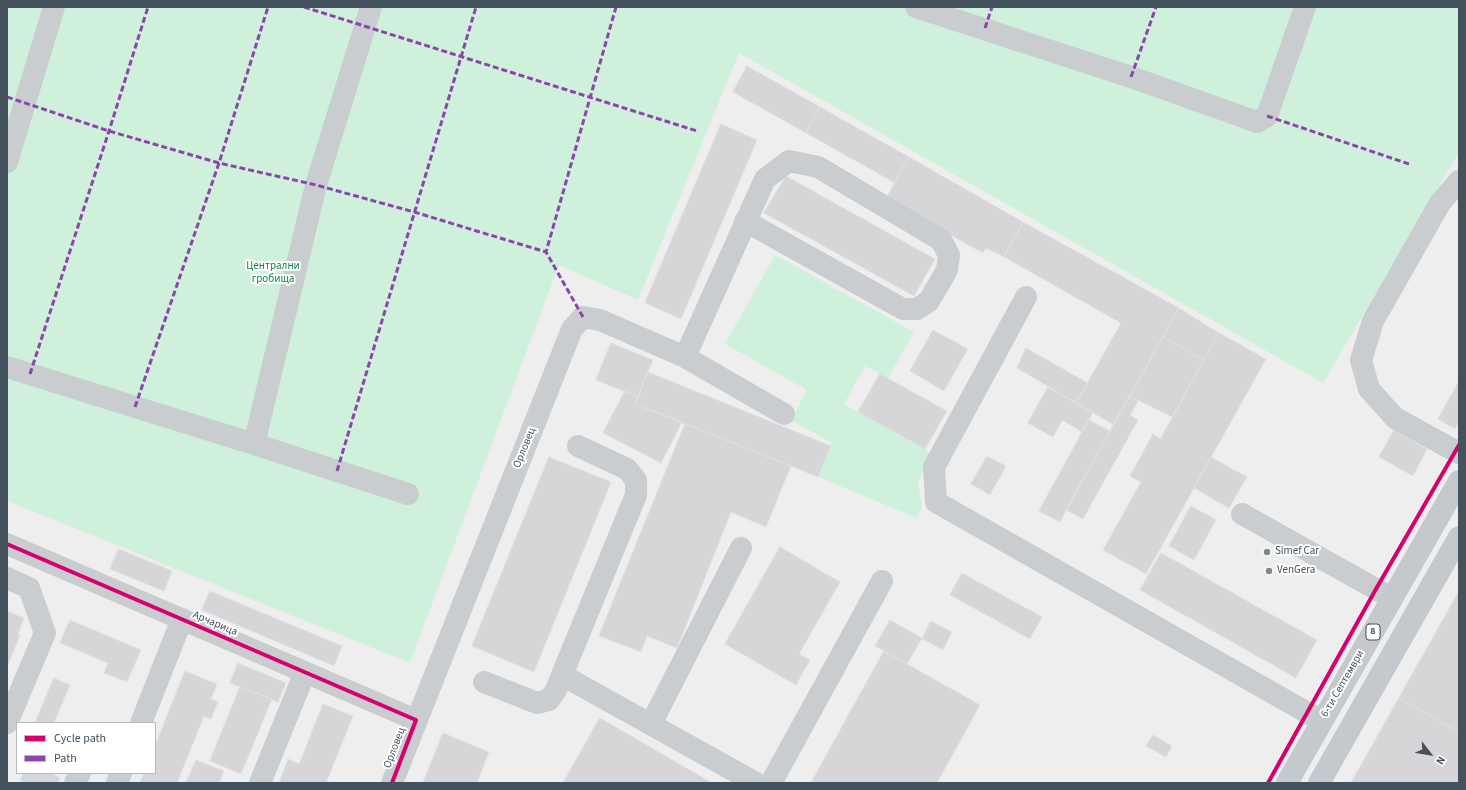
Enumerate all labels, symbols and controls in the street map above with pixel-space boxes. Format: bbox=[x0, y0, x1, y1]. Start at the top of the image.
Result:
park label: Централни гробища bbox=[246, 260, 300, 286]
street label: Орловец bbox=[511, 426, 539, 470]
place label: Simef Car bbox=[1275, 545, 1319, 559]
marker: Simef Car bbox=[1262, 547, 1272, 557]
place label: VenGera bbox=[1277, 564, 1315, 578]
marker: VenGera bbox=[1264, 566, 1274, 576]
street label: Арчарица bbox=[191, 609, 239, 639]
road number: 8 bbox=[1366, 624, 1380, 640]
street label: 6-ти Септември bbox=[1319, 648, 1367, 720]
legend bbox=[16, 722, 156, 774]
street label: Орловец bbox=[381, 726, 409, 770]
text: Cycle path bbox=[54, 730, 106, 747]
north arrow bbox=[1410, 734, 1450, 774]
text: Path bbox=[54, 750, 77, 767]
text: N bbox=[1432, 753, 1449, 767]

